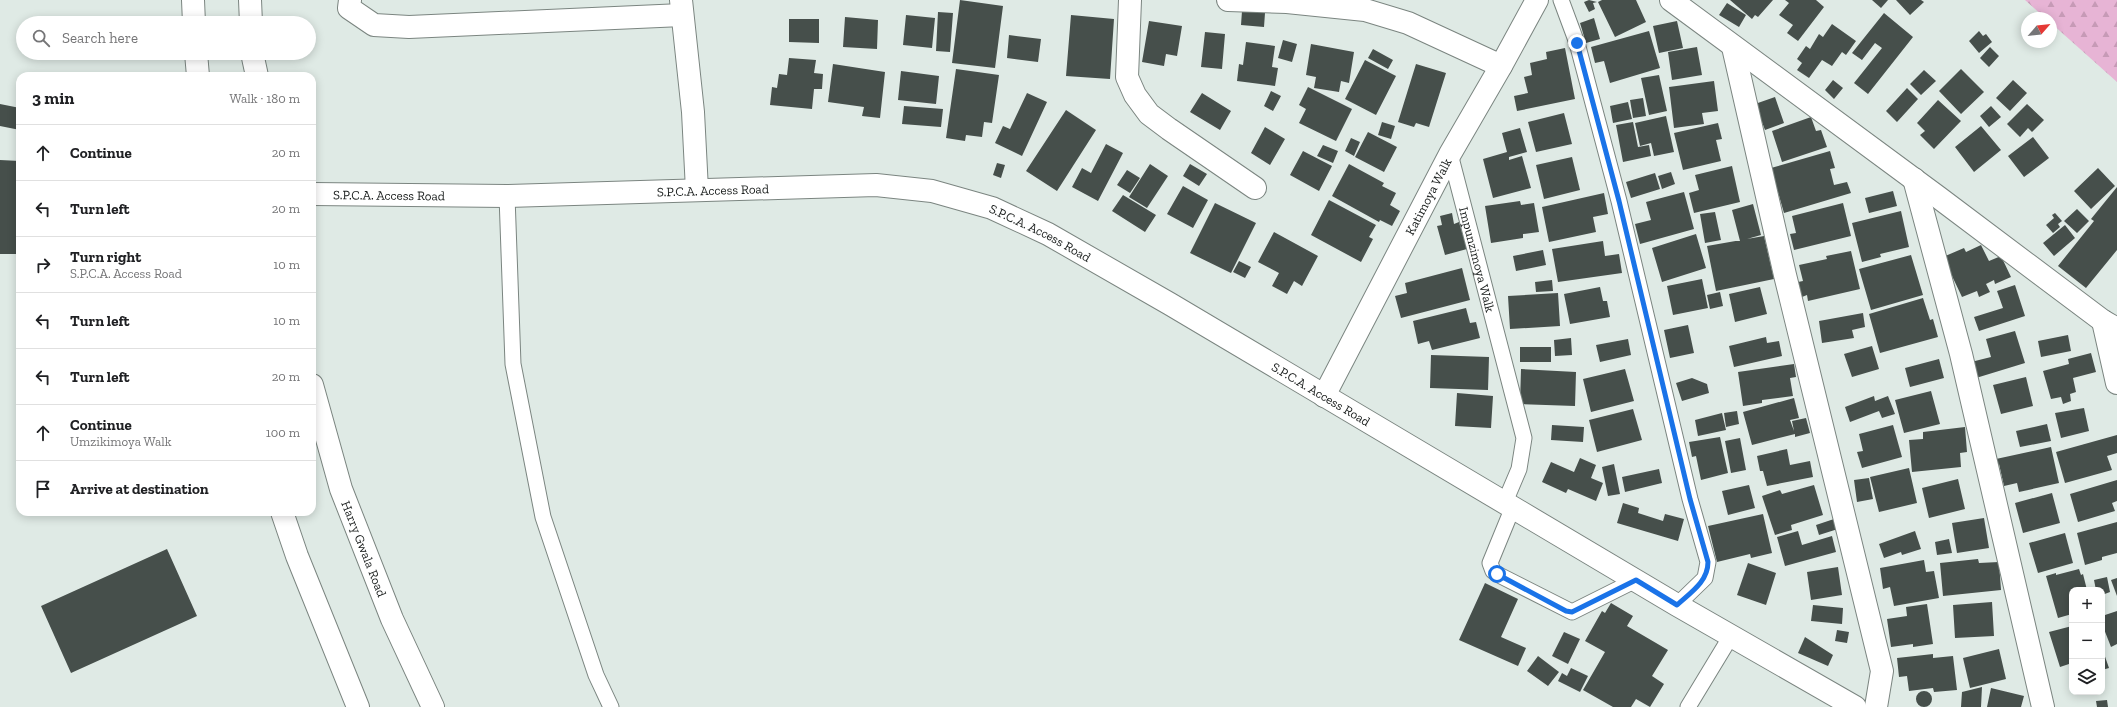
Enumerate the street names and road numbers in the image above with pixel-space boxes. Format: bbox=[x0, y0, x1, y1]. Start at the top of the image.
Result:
street label: Katimoya Walk bbox=[1402, 156, 1455, 238]
street label: S.P.C.A. Access Road bbox=[657, 181, 769, 200]
street label: S.P.C.A. Access Road bbox=[333, 187, 445, 203]
street label: S.P.C.A. Access Road bbox=[987, 201, 1093, 265]
street label: Impunzimoya Walk bbox=[1456, 205, 1498, 314]
street label: S.P.C.A. Access Road bbox=[1269, 359, 1373, 429]
street label: Harry Gwala Road bbox=[338, 499, 390, 599]

